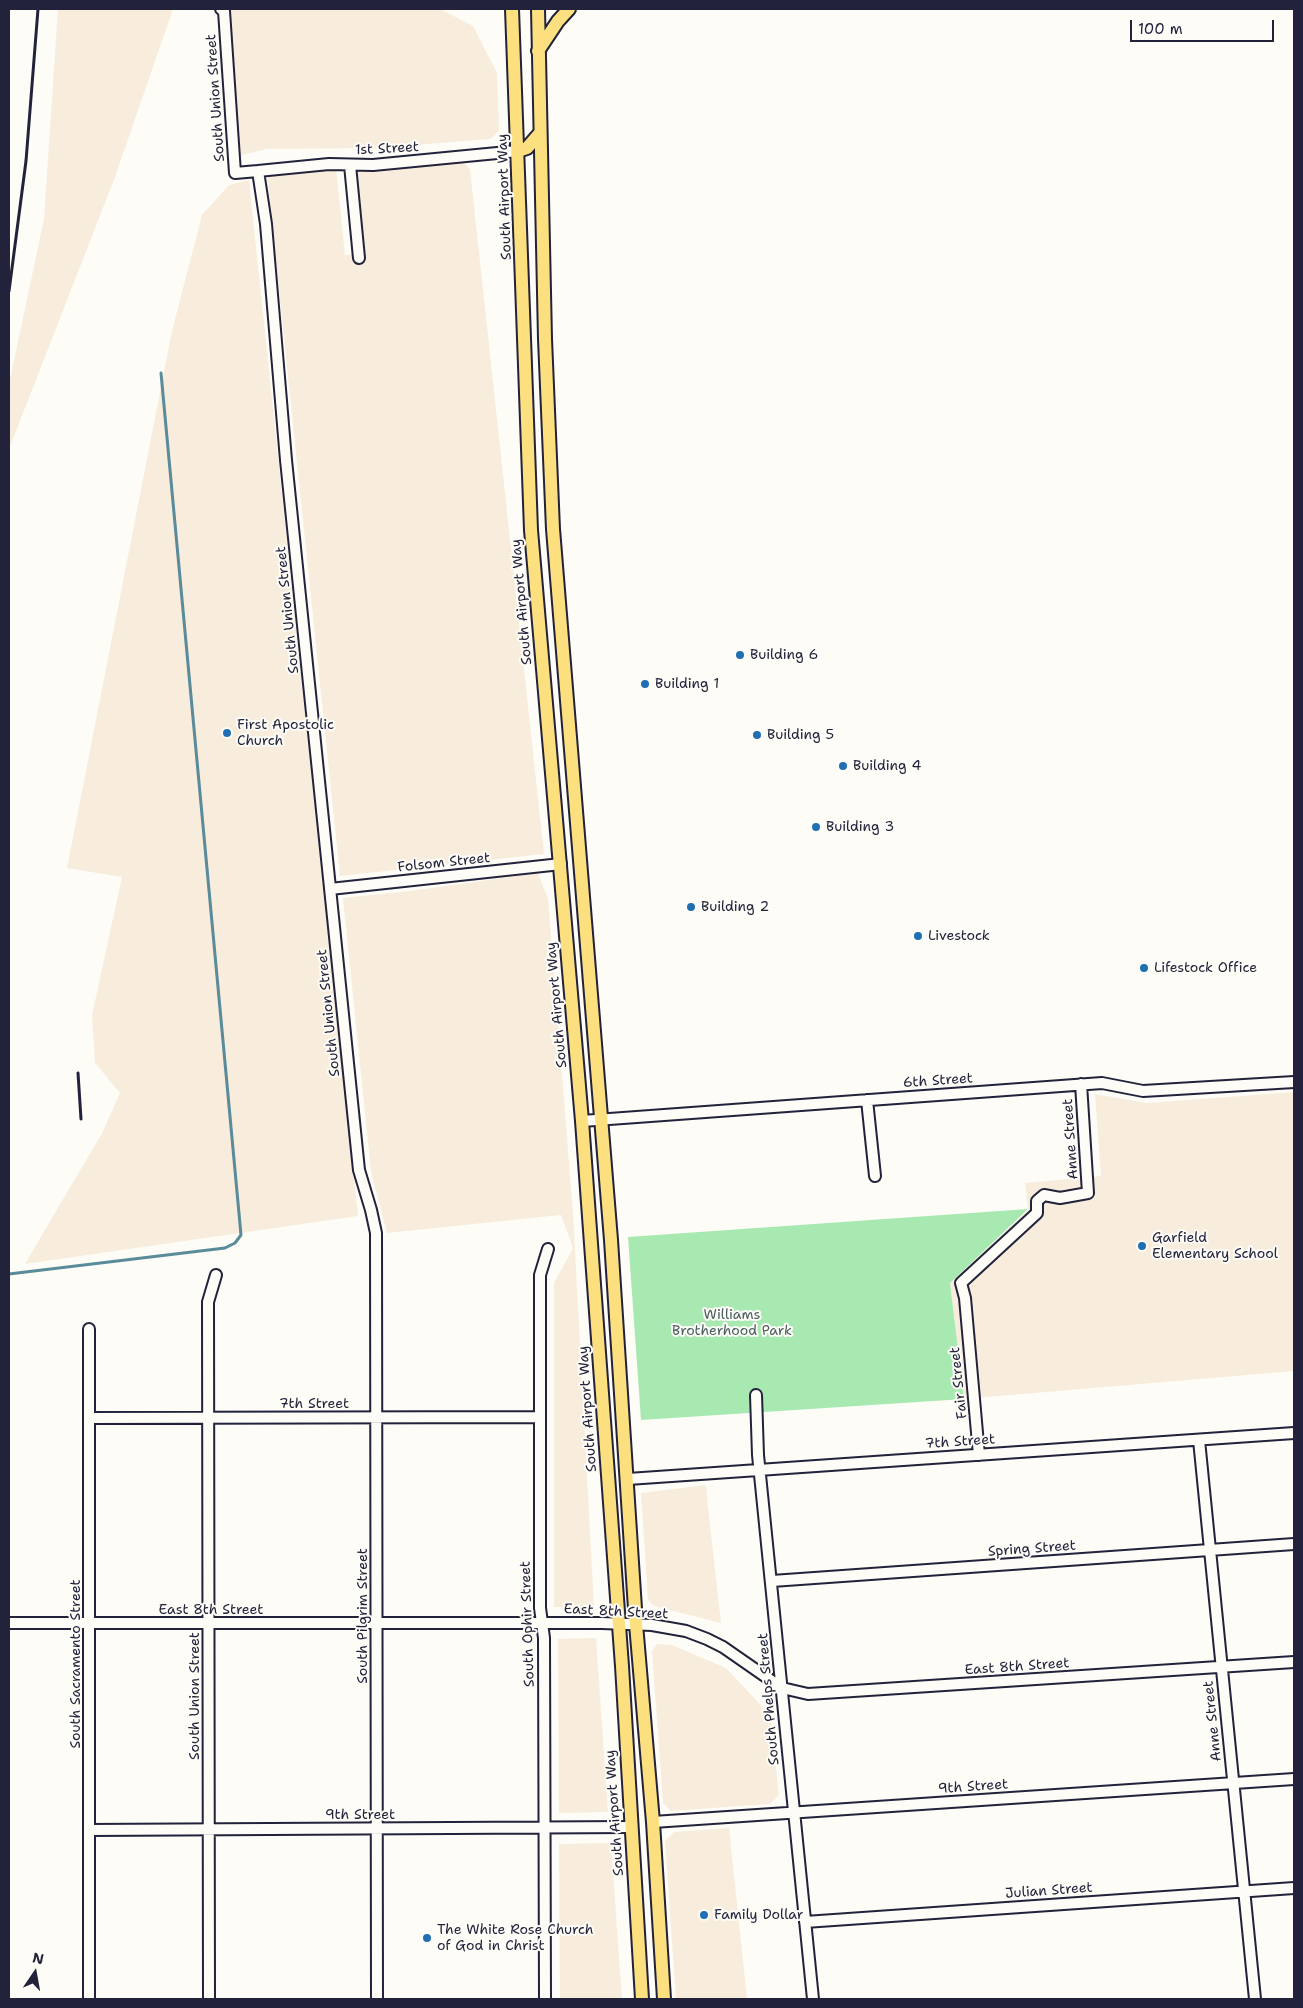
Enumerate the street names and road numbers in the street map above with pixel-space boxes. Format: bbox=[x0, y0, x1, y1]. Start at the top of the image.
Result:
street label: South Union Street bbox=[203, 34, 229, 162]
street label: South Airport Way bbox=[494, 134, 516, 260]
street label: 1st Street bbox=[355, 139, 419, 159]
street label: South Airport Way bbox=[508, 538, 536, 666]
street label: South Union Street bbox=[273, 546, 303, 674]
street label: Folsom Street bbox=[397, 850, 491, 876]
street label: South Airport Way bbox=[543, 941, 571, 1069]
street label: South Union Street bbox=[314, 949, 344, 1077]
street label: 6th Street bbox=[902, 1070, 974, 1092]
street label: Anne Street bbox=[1060, 1098, 1082, 1180]
street label: South Airport Way bbox=[575, 1345, 601, 1473]
street label: Fair Street bbox=[947, 1346, 971, 1420]
street label: 7th Street bbox=[279, 1396, 349, 1412]
street label: 7th Street bbox=[924, 1431, 996, 1453]
street label: Spring Street bbox=[987, 1538, 1077, 1560]
street label: South Pilgrim Street bbox=[355, 1548, 371, 1684]
street label: South Ophir Street bbox=[517, 1561, 539, 1687]
street label: South Sacramento Street bbox=[68, 1579, 84, 1749]
street label: East 8th Street bbox=[563, 1601, 669, 1623]
street label: East 8th Street bbox=[159, 1602, 263, 1618]
street label: South Union Street bbox=[187, 1632, 203, 1760]
street label: South Phelps Street bbox=[755, 1632, 783, 1766]
street label: East 8th Street bbox=[964, 1655, 1070, 1679]
street label: Anne Street bbox=[1200, 1680, 1226, 1762]
street label: South Airport Way bbox=[602, 1749, 628, 1877]
street label: 9th Street bbox=[937, 1776, 1009, 1798]
street label: 9th Street bbox=[325, 1807, 395, 1823]
street label: Julian Street bbox=[1005, 1880, 1093, 1902]

